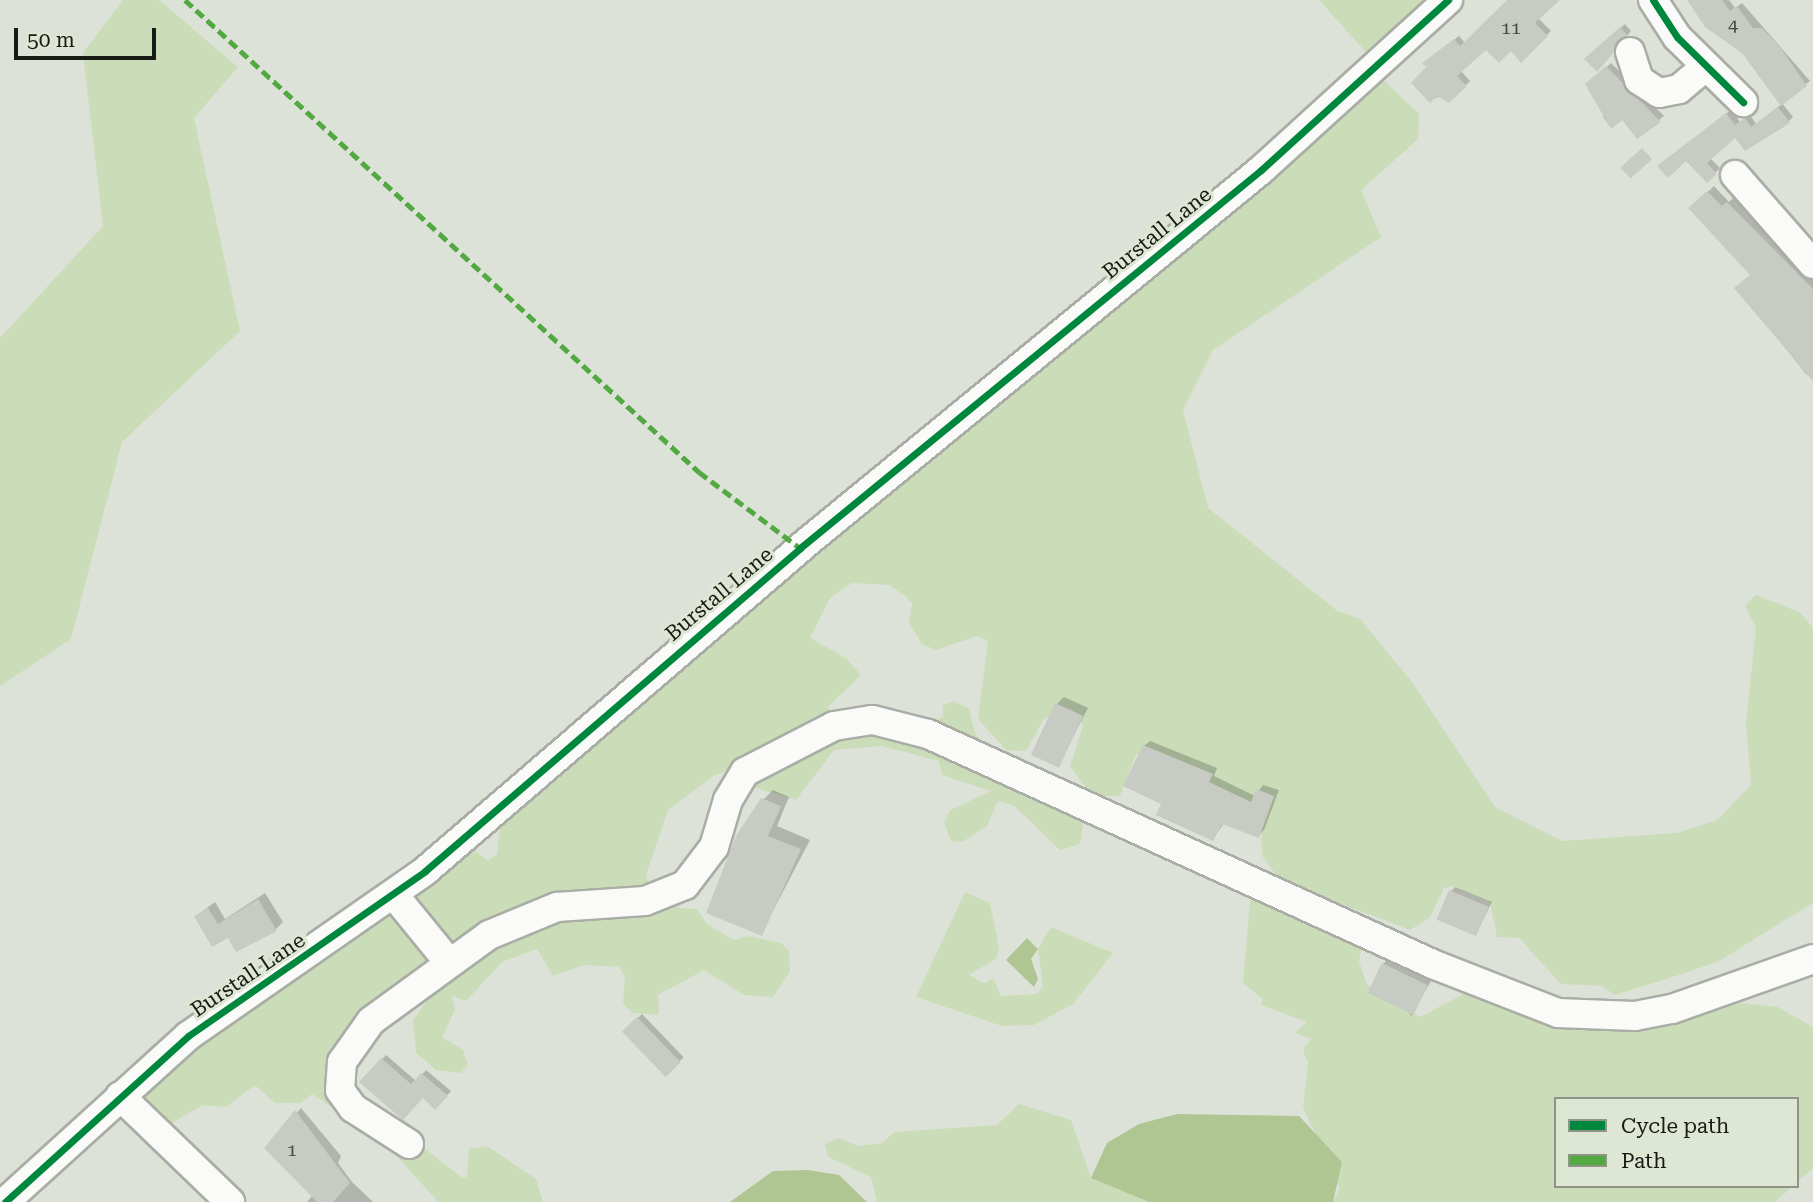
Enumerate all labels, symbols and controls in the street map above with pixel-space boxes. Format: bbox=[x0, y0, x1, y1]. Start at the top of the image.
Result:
scale bar bbox=[18, 14, 159, 58]
house number: 4 bbox=[1728, 14, 1738, 36]
house number: 11 bbox=[1501, 17, 1521, 39]
text: 50 m bbox=[27, 28, 75, 52]
street label: Burstall Lane bbox=[1098, 181, 1216, 285]
street label: Burstall Lane bbox=[660, 542, 778, 646]
street label: Burstall Lane bbox=[186, 927, 310, 1023]
legend bbox=[1554, 1097, 1799, 1188]
text: Cycle path bbox=[1621, 1114, 1729, 1138]
house number: 1 bbox=[287, 1139, 297, 1161]
text: Path bbox=[1621, 1149, 1667, 1173]

